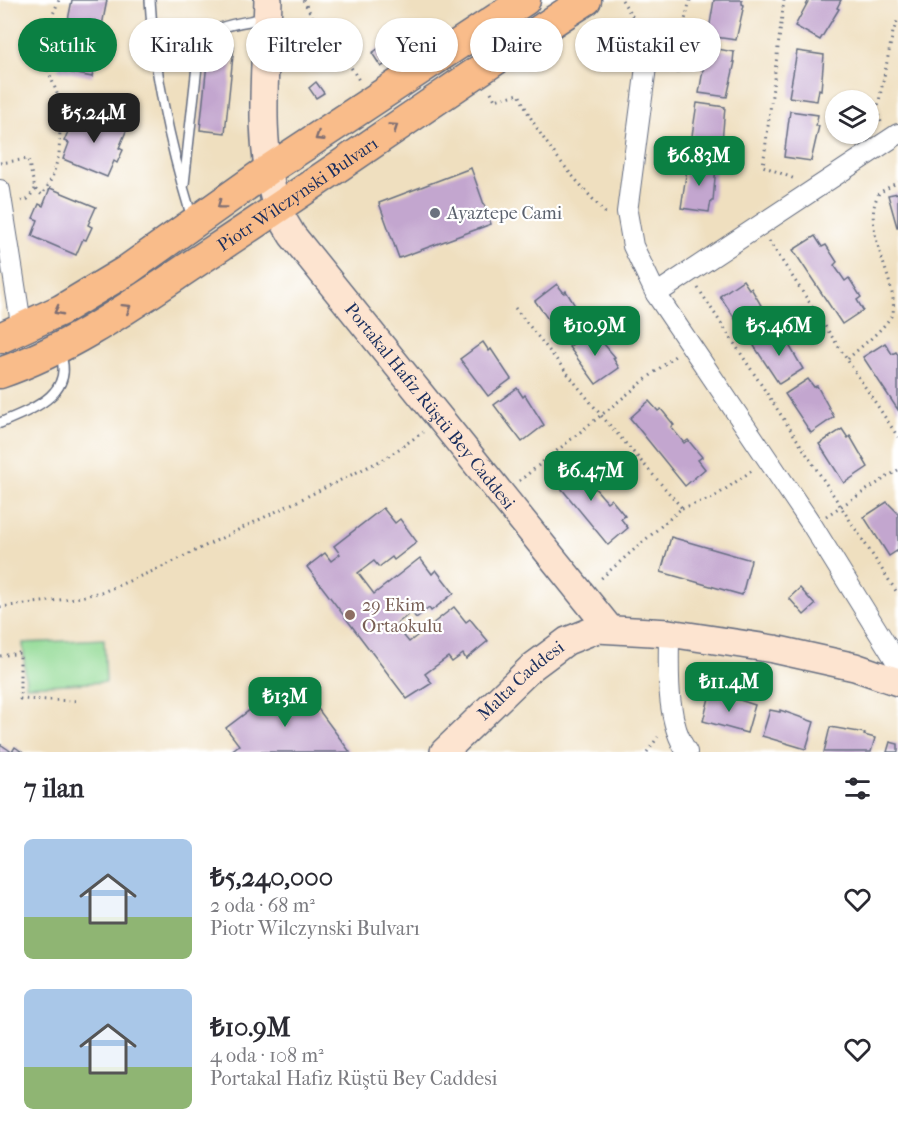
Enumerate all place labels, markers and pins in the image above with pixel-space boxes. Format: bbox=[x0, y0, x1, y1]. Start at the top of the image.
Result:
pin: ₺5.24M bbox=[45, 93, 143, 144]
pin: ₺6.83M bbox=[650, 136, 748, 187]
place label: Ayaztepe Cami bbox=[446, 203, 563, 224]
marker: Ayaztepe Cami bbox=[428, 206, 442, 220]
pin: ₺10.9M bbox=[546, 306, 644, 357]
pin: ₺5.46M bbox=[730, 306, 828, 357]
pin: ₺6.47M bbox=[542, 451, 640, 502]
place label: 29 Ekim Ortaokulu bbox=[362, 595, 442, 637]
marker: 29 Ekim Ortaokulu bbox=[343, 608, 357, 622]
pin: ₺11.4M bbox=[680, 662, 778, 713]
pin: ₺13M bbox=[249, 677, 321, 728]

